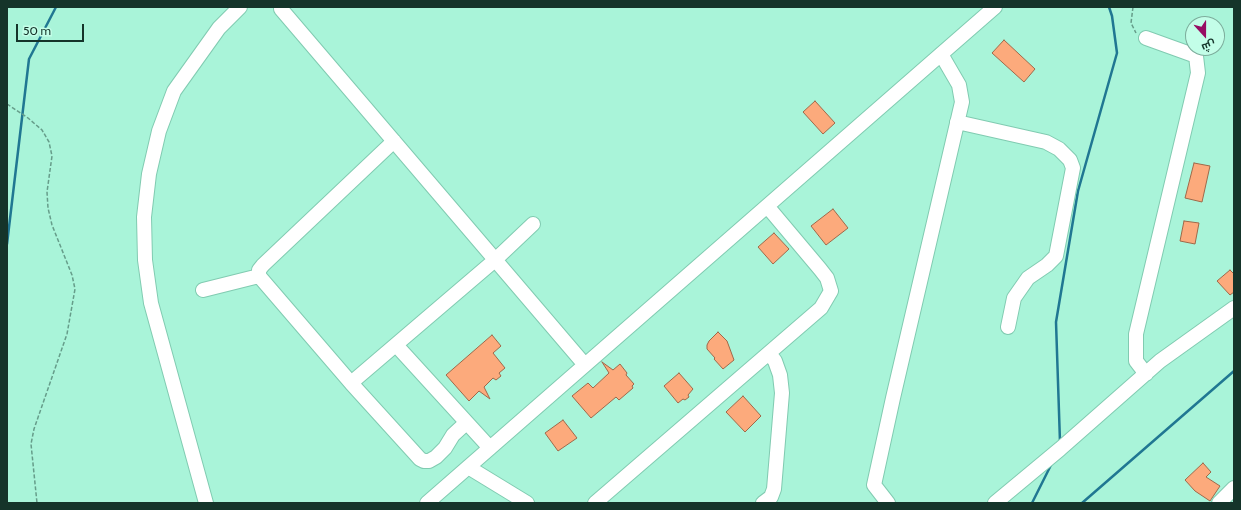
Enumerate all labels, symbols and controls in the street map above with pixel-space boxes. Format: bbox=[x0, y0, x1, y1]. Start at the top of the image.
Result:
scale bar bbox=[18, 16, 86, 42]
north arrow bbox=[1185, 16, 1225, 56]
text: 50 m bbox=[23, 23, 51, 38]
text: ش bbox=[1200, 37, 1218, 55]

